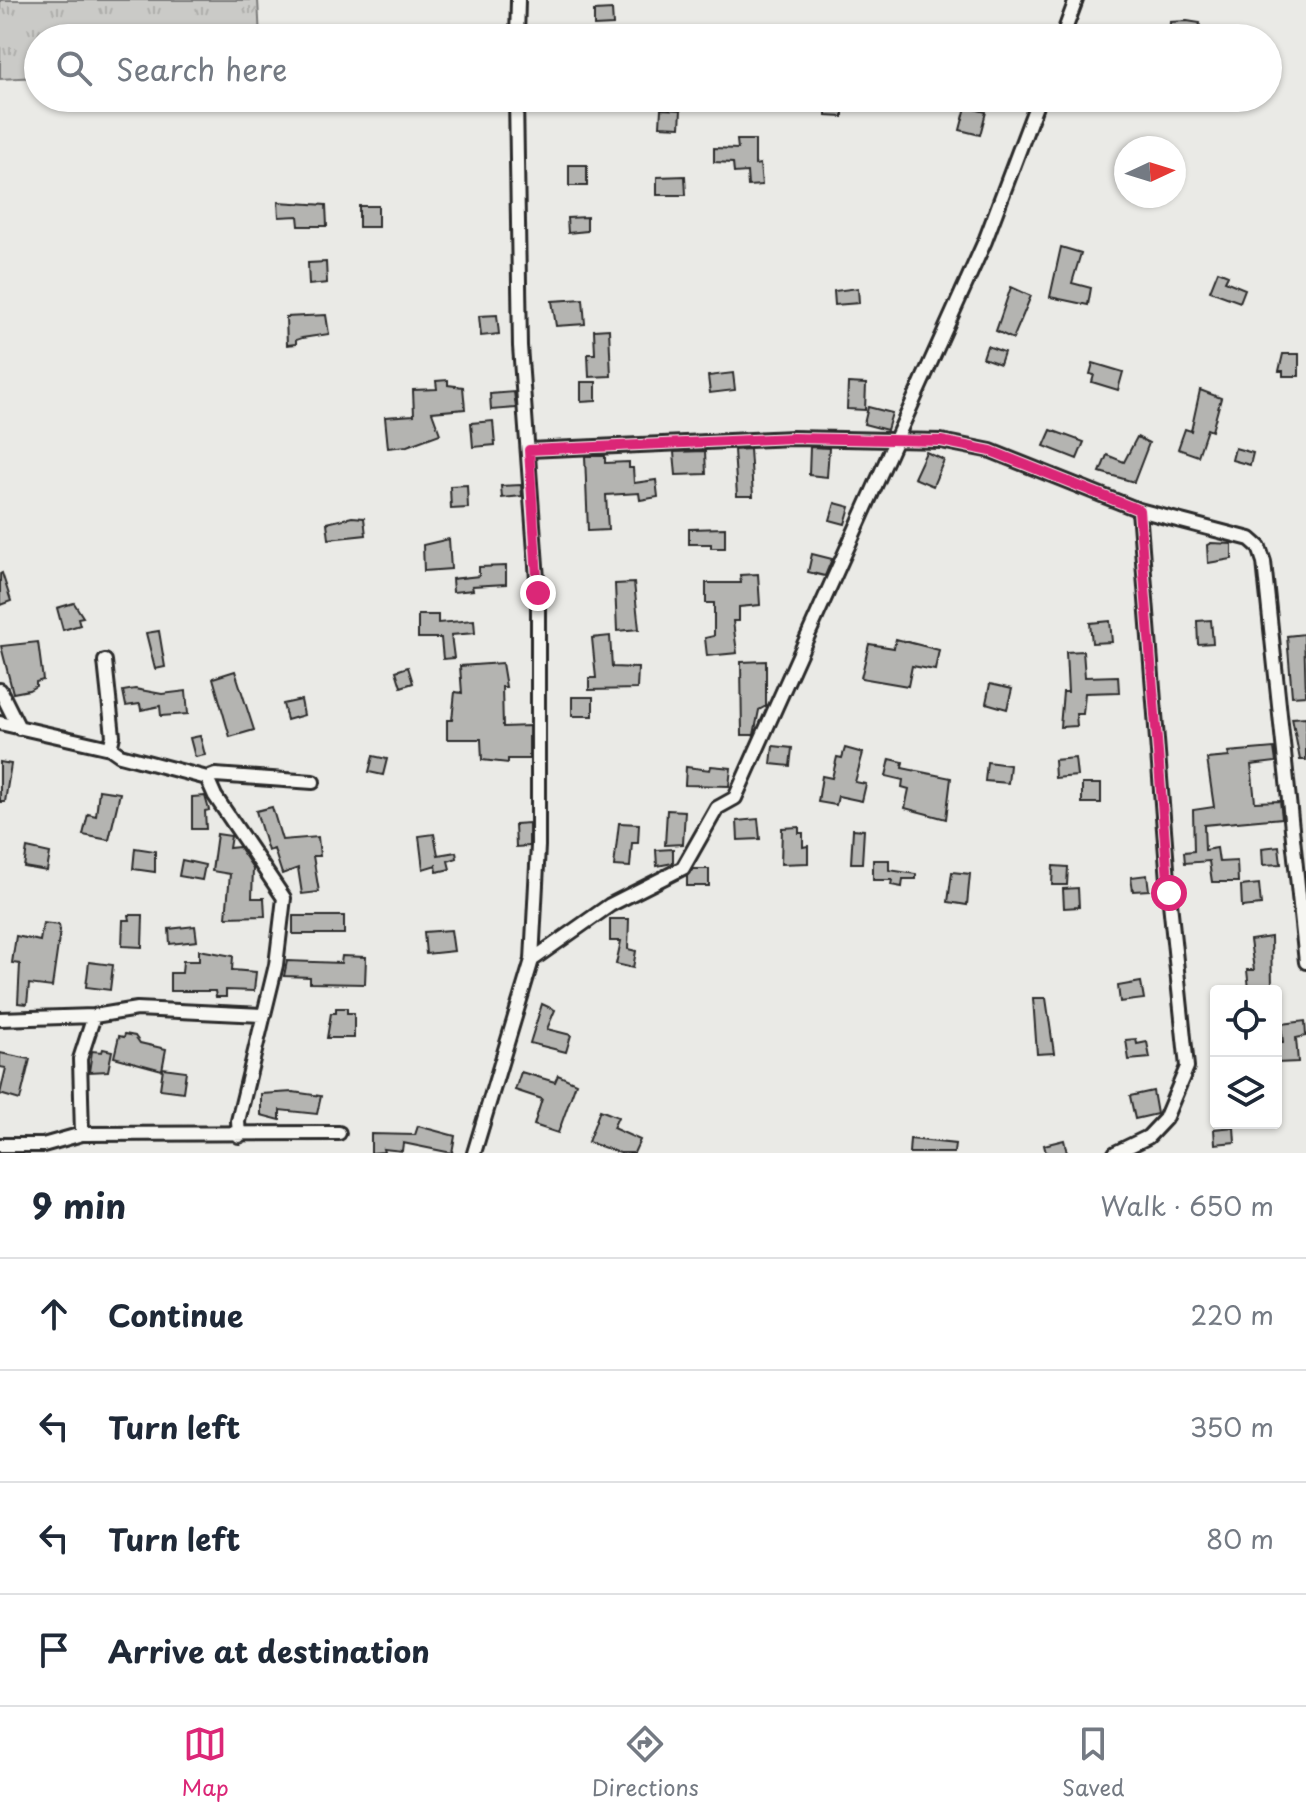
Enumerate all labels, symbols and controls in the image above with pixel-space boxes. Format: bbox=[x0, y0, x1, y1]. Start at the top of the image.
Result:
search box bbox=[24, 24, 1282, 112]
icon: search bbox=[52, 46, 96, 90]
text: Search here bbox=[116, 46, 288, 91]
north arrow bbox=[1114, 136, 1186, 208]
route end bbox=[520, 575, 556, 611]
route start bbox=[1151, 875, 1187, 911]
map controls bbox=[1210, 985, 1282, 1129]
button: locate bbox=[1210, 985, 1282, 1057]
button: layers bbox=[1210, 1057, 1282, 1129]
text: 9 min bbox=[32, 1179, 126, 1231]
text: Walk · 650 m bbox=[1100, 1186, 1274, 1225]
icon: ahead bbox=[32, 1292, 76, 1336]
text: Continue bbox=[108, 1292, 243, 1337]
text: 220 m bbox=[1190, 1295, 1274, 1334]
icon: left bbox=[32, 1404, 76, 1448]
text: Turn left bbox=[108, 1404, 240, 1449]
text: 350 m bbox=[1190, 1407, 1274, 1446]
icon: left bbox=[32, 1516, 76, 1560]
text: Turn left bbox=[108, 1516, 240, 1561]
text: 80 m bbox=[1206, 1519, 1274, 1558]
icon: arrive bbox=[32, 1628, 76, 1672]
text: Arrive at destination bbox=[108, 1628, 430, 1673]
tab: Map bbox=[182, 1722, 229, 1803]
tab: Directions bbox=[592, 1722, 699, 1803]
tab: Saved bbox=[1062, 1722, 1124, 1803]

